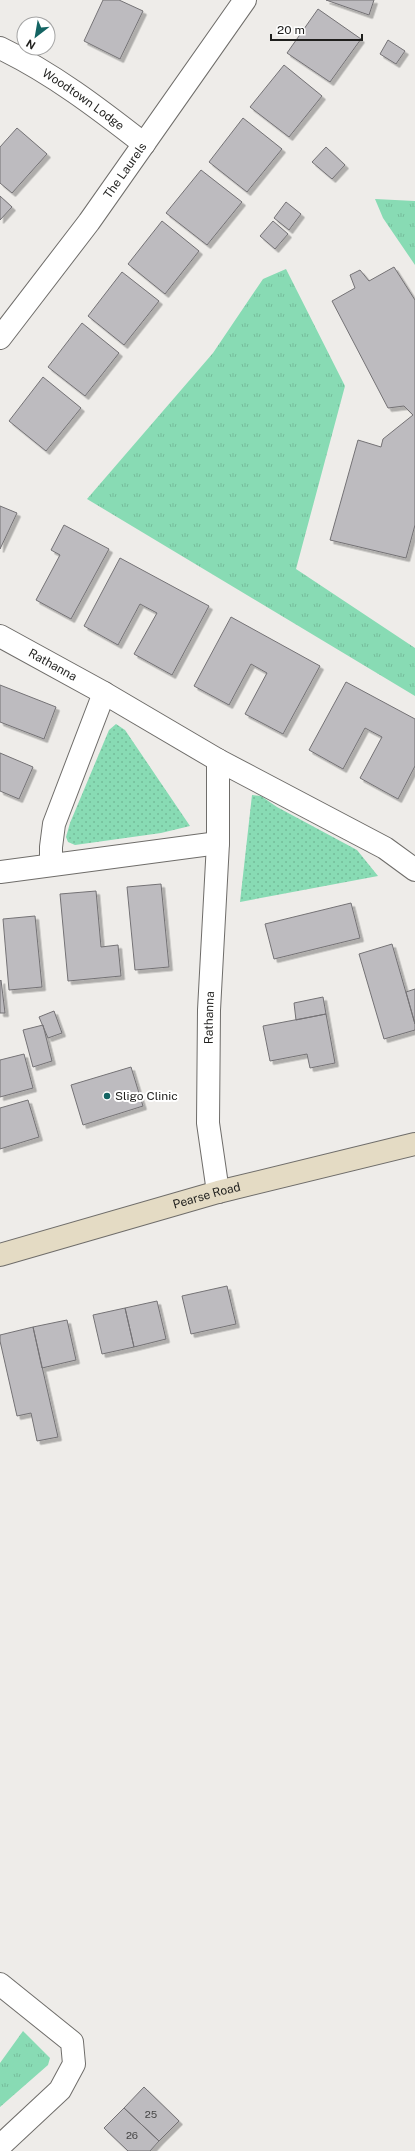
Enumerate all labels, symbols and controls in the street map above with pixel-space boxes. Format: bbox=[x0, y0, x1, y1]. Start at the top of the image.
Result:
north arrow bbox=[16, 16, 56, 56]
scale bar bbox=[271, 16, 362, 42]
text: 20 m bbox=[277, 23, 305, 37]
text: N bbox=[24, 37, 38, 52]
street label: Woodtown Lodge bbox=[40, 66, 127, 133]
street label: The Laurels bbox=[101, 140, 150, 201]
street label: Rathanna bbox=[26, 646, 79, 684]
street label: Rathanna bbox=[202, 991, 217, 1044]
place label: Sligo Clinic bbox=[115, 1089, 178, 1103]
marker: Sligo Clinic bbox=[102, 1091, 112, 1101]
street label: Pearse Road bbox=[171, 1180, 242, 1212]
house number: 25 bbox=[145, 2108, 157, 2120]
house number: 26 bbox=[126, 2129, 138, 2141]

